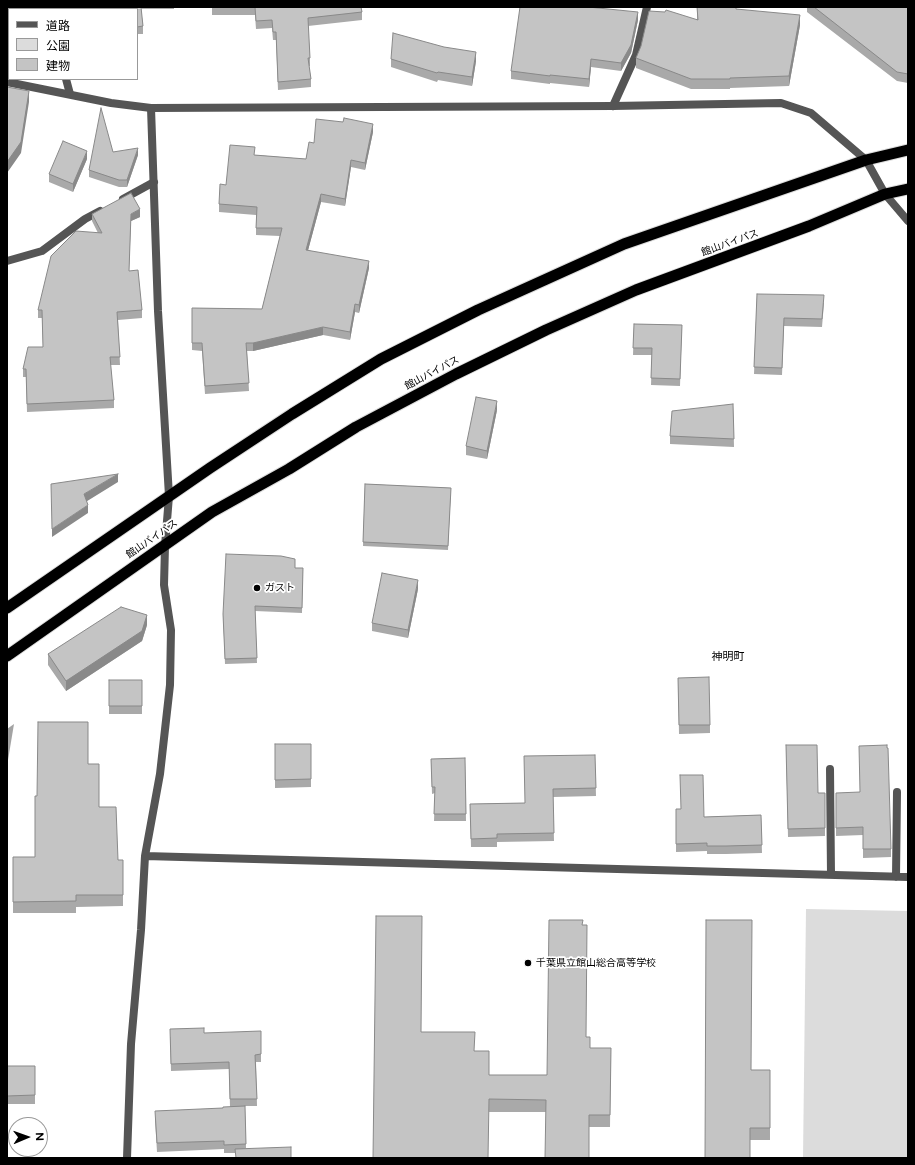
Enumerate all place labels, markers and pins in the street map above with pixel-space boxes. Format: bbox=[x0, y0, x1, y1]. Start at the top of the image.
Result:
place label: ガスト bbox=[265, 582, 295, 594]
marker: ガスト bbox=[252, 583, 262, 593]
place label: 千葉県立館山総合高等学校 bbox=[536, 957, 656, 969]
marker: 千葉県立館山総合高等学校 bbox=[523, 958, 533, 968]

